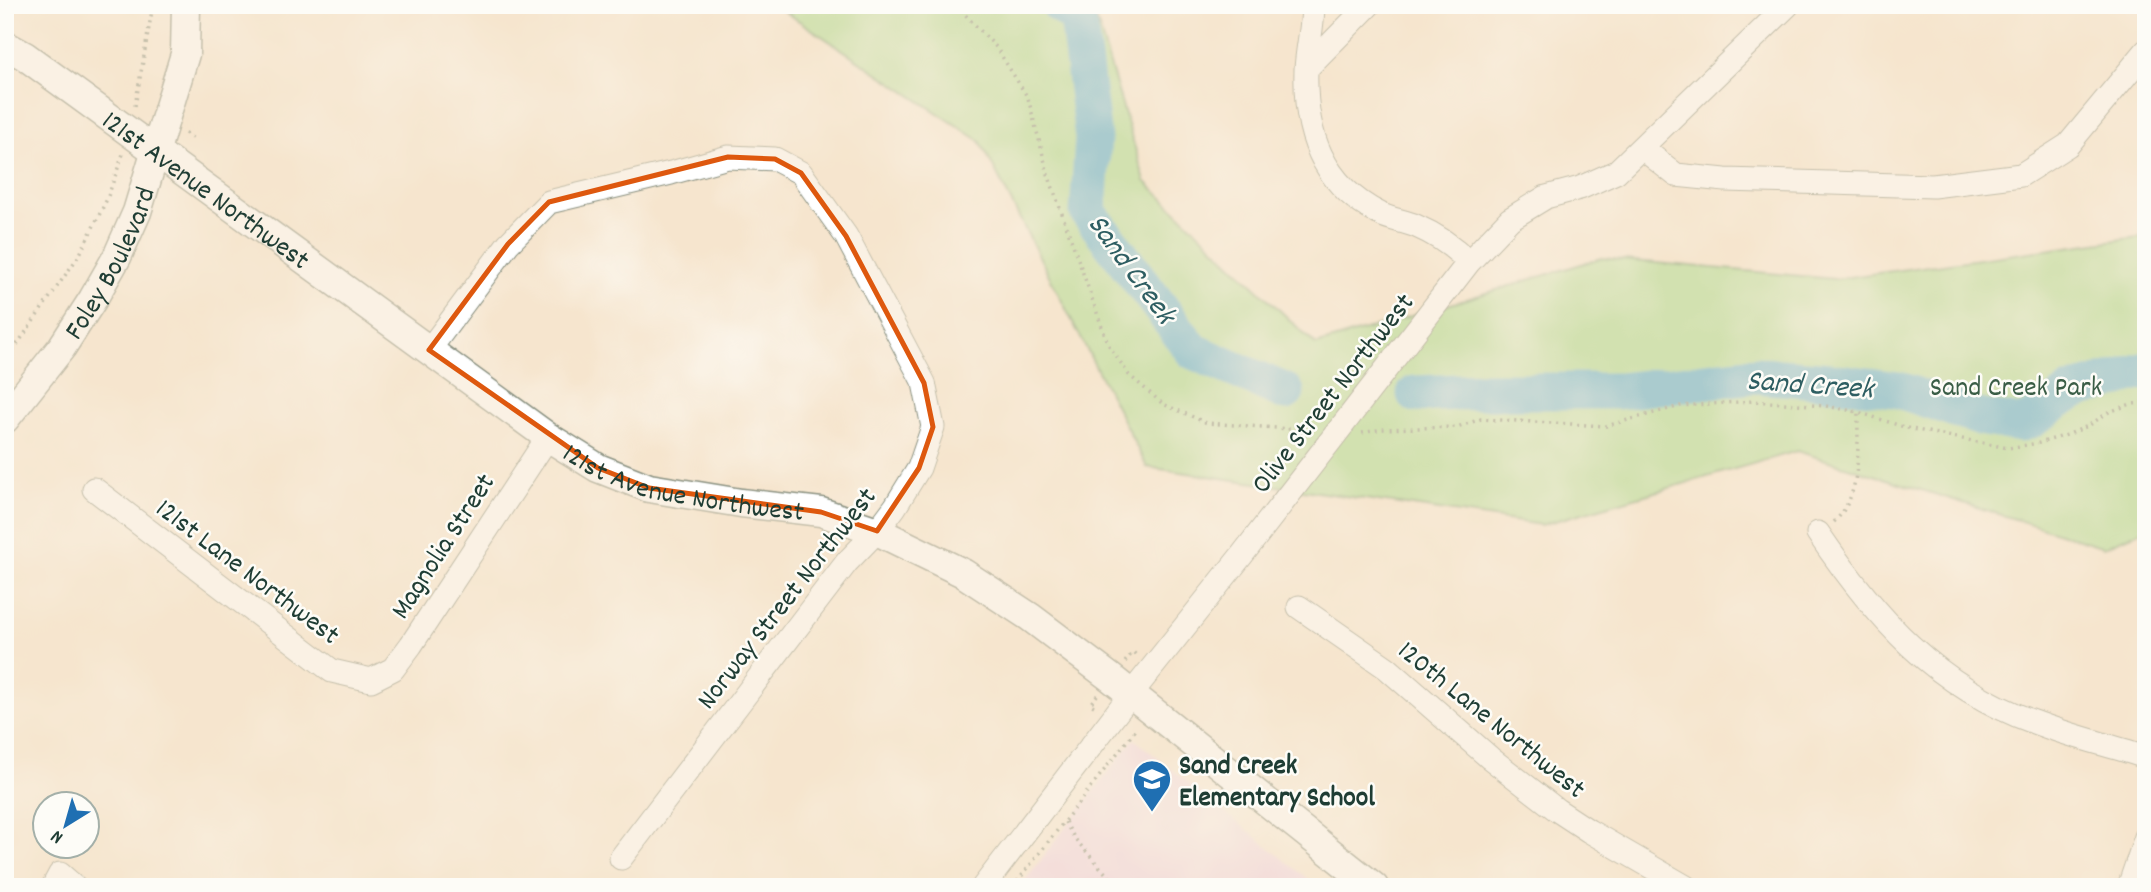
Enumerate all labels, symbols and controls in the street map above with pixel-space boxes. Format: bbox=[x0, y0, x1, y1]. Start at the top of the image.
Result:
street label: 121st Avenue Northwest bbox=[92, 103, 316, 282]
street label: Foley Boulevard bbox=[57, 183, 168, 349]
water label: Sand Creek bbox=[1075, 207, 1186, 337]
street label: Olive Street Northwest bbox=[1244, 286, 1426, 504]
water label: Sand Creek bbox=[1745, 362, 1877, 414]
park label: Sand Creek Park bbox=[1930, 370, 2102, 410]
street label: 121st Avenue Northwest bbox=[553, 436, 806, 535]
street label: Magnolia Street bbox=[383, 467, 507, 628]
street label: Norway Street Northwest bbox=[689, 480, 889, 720]
street label: 121st Lane Northwest bbox=[145, 491, 347, 657]
street label: 120th Lane Northwest bbox=[1387, 633, 1592, 810]
place label: Sand Creek Elementary School bbox=[1179, 748, 1375, 820]
school or university icon: Sand Creek Elementary School bbox=[1131, 758, 1173, 813]
north arrow bbox=[32, 790, 102, 860]
text: N bbox=[46, 822, 70, 849]

